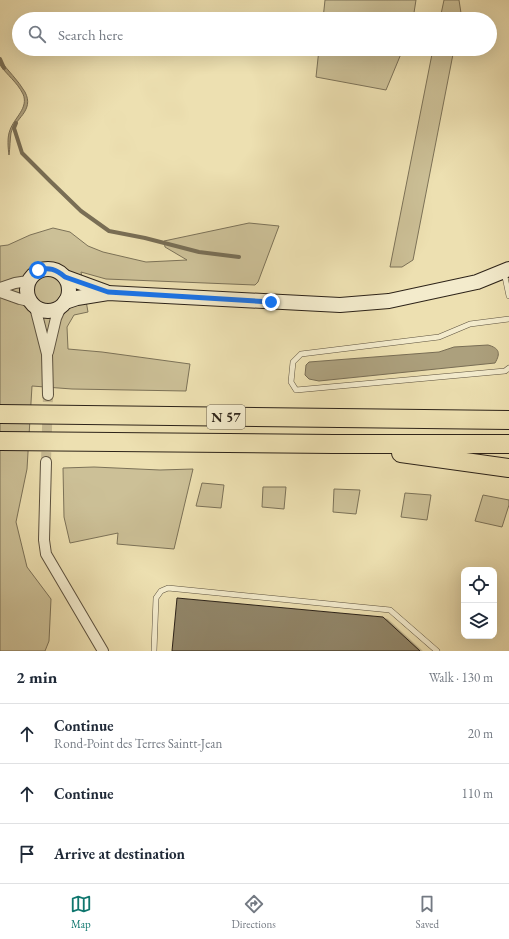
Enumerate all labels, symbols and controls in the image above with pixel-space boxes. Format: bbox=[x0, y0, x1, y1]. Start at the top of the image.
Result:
search box bbox=[12, 12, 497, 56]
icon: search bbox=[26, 23, 48, 45]
text: Search here bbox=[58, 25, 123, 44]
route start bbox=[29, 261, 47, 279]
route end bbox=[262, 293, 280, 311]
road number: N 57 bbox=[207, 405, 245, 429]
map controls bbox=[461, 567, 497, 639]
button: locate bbox=[461, 567, 497, 603]
button: layers bbox=[461, 603, 497, 639]
text: 2 min bbox=[16, 666, 57, 688]
text: Walk · 130 m bbox=[429, 669, 493, 686]
text: Continue bbox=[54, 716, 114, 735]
icon: ahead bbox=[16, 723, 38, 745]
text: 20 m bbox=[468, 725, 493, 742]
text: Rond-Point des Terres Saintt-Jean bbox=[54, 735, 222, 752]
icon: ahead bbox=[16, 783, 38, 805]
text: Continue bbox=[54, 784, 114, 803]
text: 110 m bbox=[462, 785, 493, 802]
icon: arrive bbox=[16, 843, 38, 865]
text: Arrive at destination bbox=[54, 844, 185, 863]
tab: Map bbox=[70, 893, 92, 931]
tab: Directions bbox=[232, 893, 276, 931]
tab: Saved bbox=[416, 893, 439, 931]

